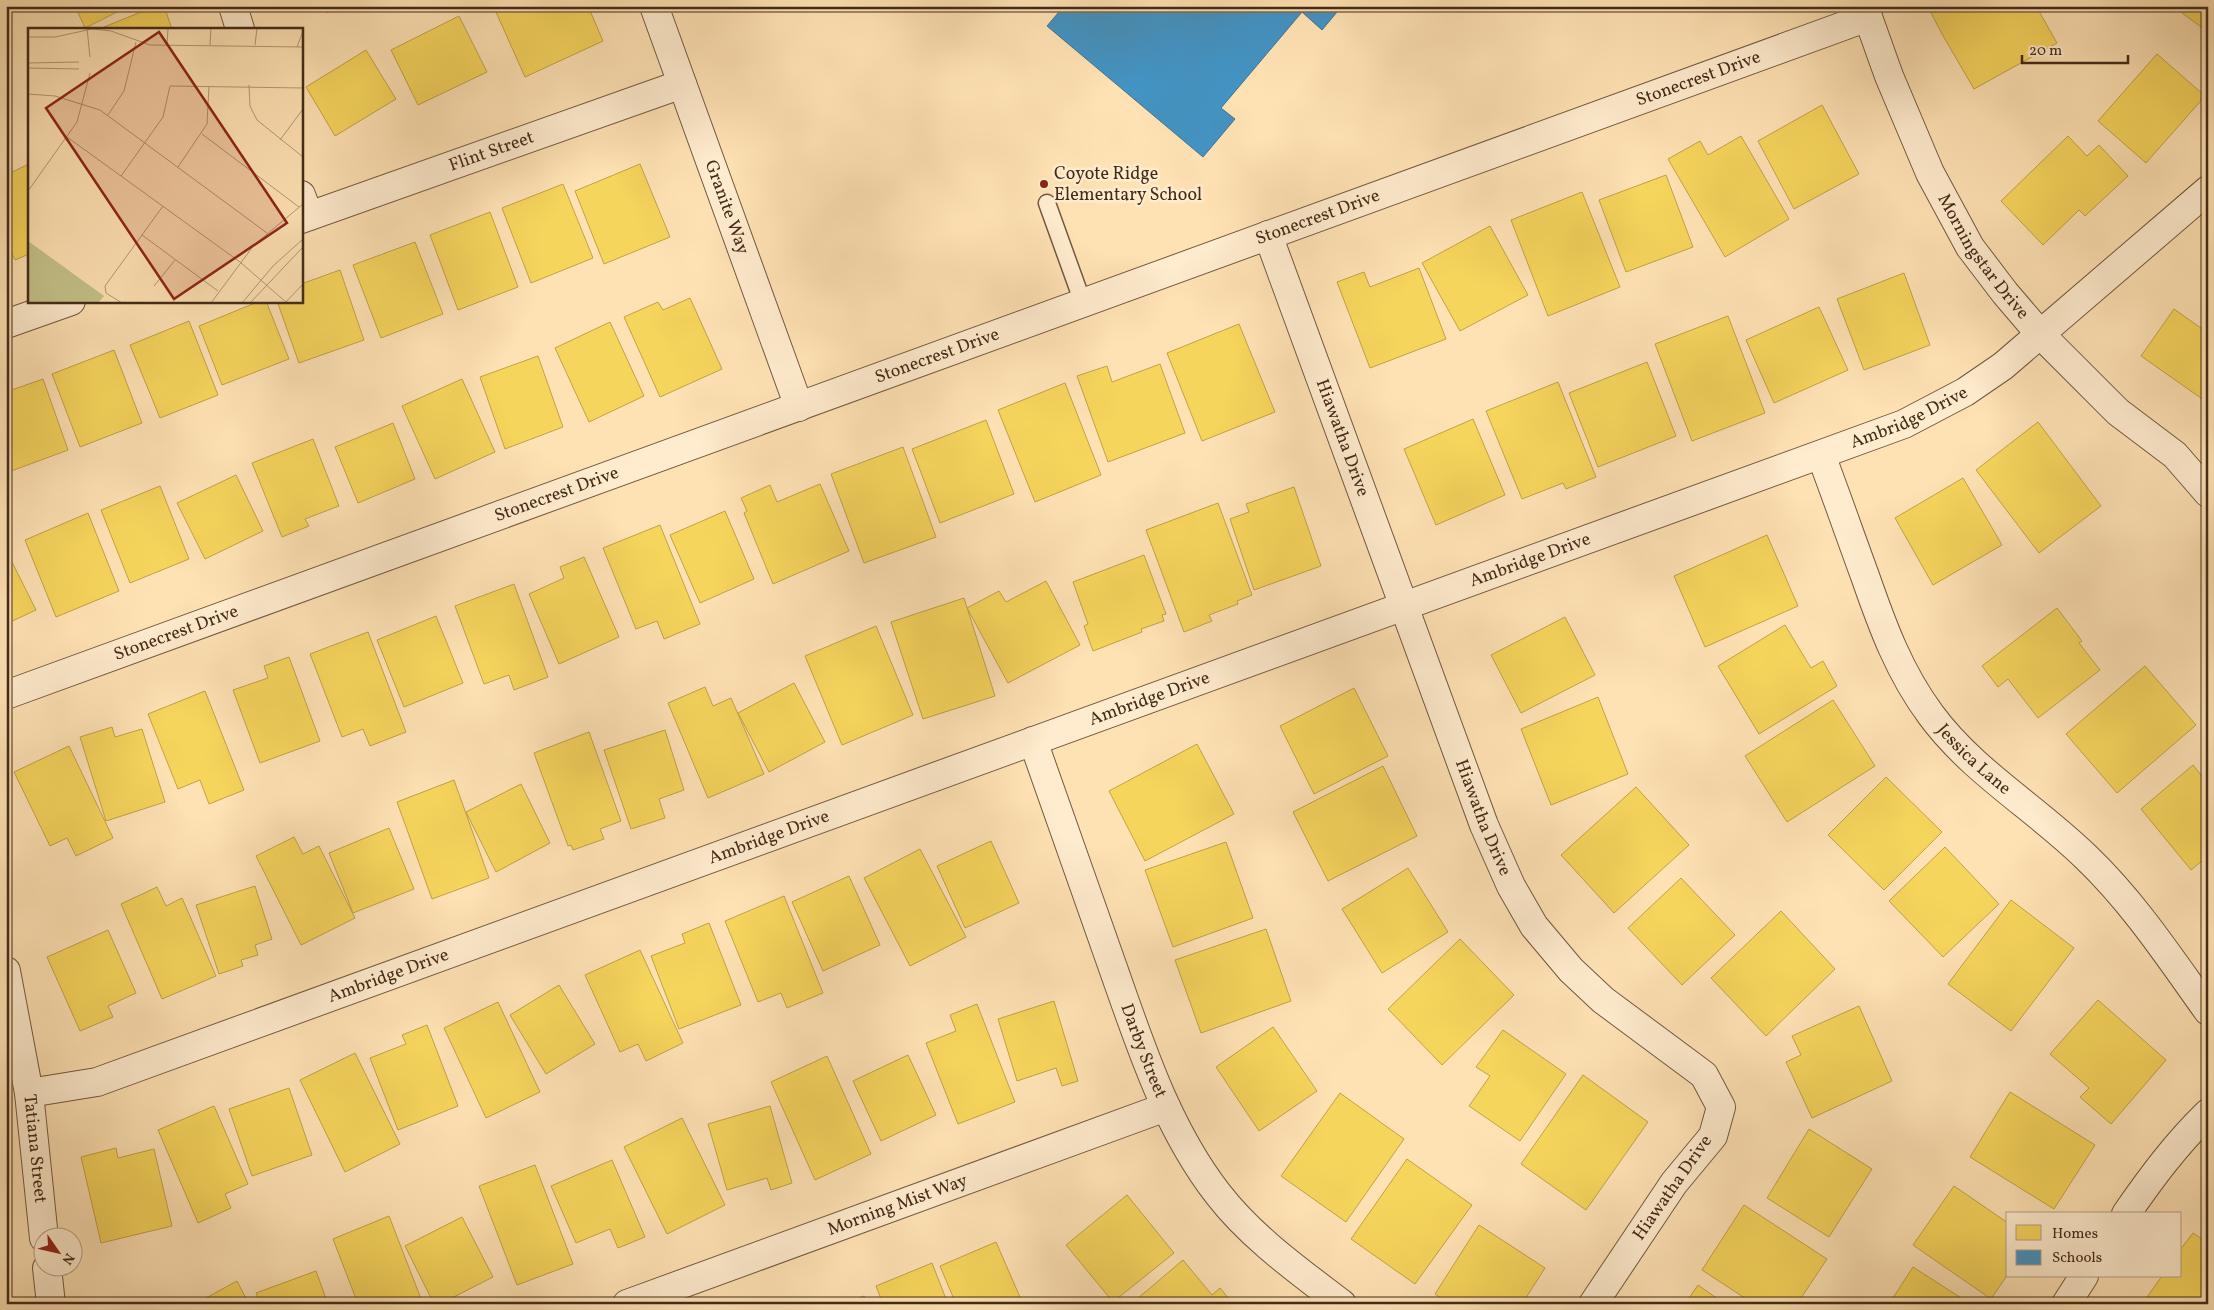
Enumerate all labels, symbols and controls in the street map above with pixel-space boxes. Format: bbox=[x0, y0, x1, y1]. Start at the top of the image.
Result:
inset map bbox=[28, 28, 302, 302]
scale bar bbox=[2022, 32, 2128, 64]
text: 20 m bbox=[2029, 41, 2062, 62]
street label: Stonecrest Drive bbox=[1633, 45, 1764, 113]
street label: Flint Street bbox=[445, 125, 537, 178]
street label: Granite Way bbox=[698, 157, 755, 258]
place label: Coyote Ridge Elementary School bbox=[1054, 162, 1202, 208]
marker: Coyote Ridge Elementary School bbox=[1038, 178, 1050, 190]
street label: Stonecrest Drive bbox=[1252, 183, 1383, 251]
street label: Morningstar Drive bbox=[1931, 189, 2035, 325]
street label: Stonecrest Drive bbox=[871, 322, 1003, 390]
street label: Hiawatha Drive bbox=[1309, 375, 1375, 500]
street label: Ambridge Drive bbox=[1847, 380, 1972, 455]
street label: Stonecrest Drive bbox=[491, 460, 622, 529]
street label: Ambridge Drive bbox=[1466, 527, 1594, 594]
street label: Stonecrest Drive bbox=[110, 599, 242, 667]
street label: Ambridge Drive bbox=[1086, 665, 1213, 732]
street label: Jessica Lane bbox=[1930, 718, 2016, 801]
street label: Hiawatha Drive bbox=[1448, 756, 1518, 880]
street label: Ambridge Drive bbox=[705, 804, 833, 871]
street label: Ambridge Drive bbox=[324, 942, 452, 1009]
street label: Darby Street bbox=[1114, 1000, 1173, 1102]
street label: Tatiana Street bbox=[17, 1093, 53, 1204]
street label: Hiawatha Drive bbox=[1627, 1130, 1719, 1246]
street label: Morning Mist Way bbox=[824, 1168, 971, 1242]
legend bbox=[2006, 1212, 2182, 1278]
text: Homes bbox=[2052, 1224, 2098, 1245]
north arrow bbox=[32, 1228, 82, 1278]
text: Schools bbox=[2052, 1248, 2102, 1269]
text: N bbox=[57, 1249, 78, 1268]

